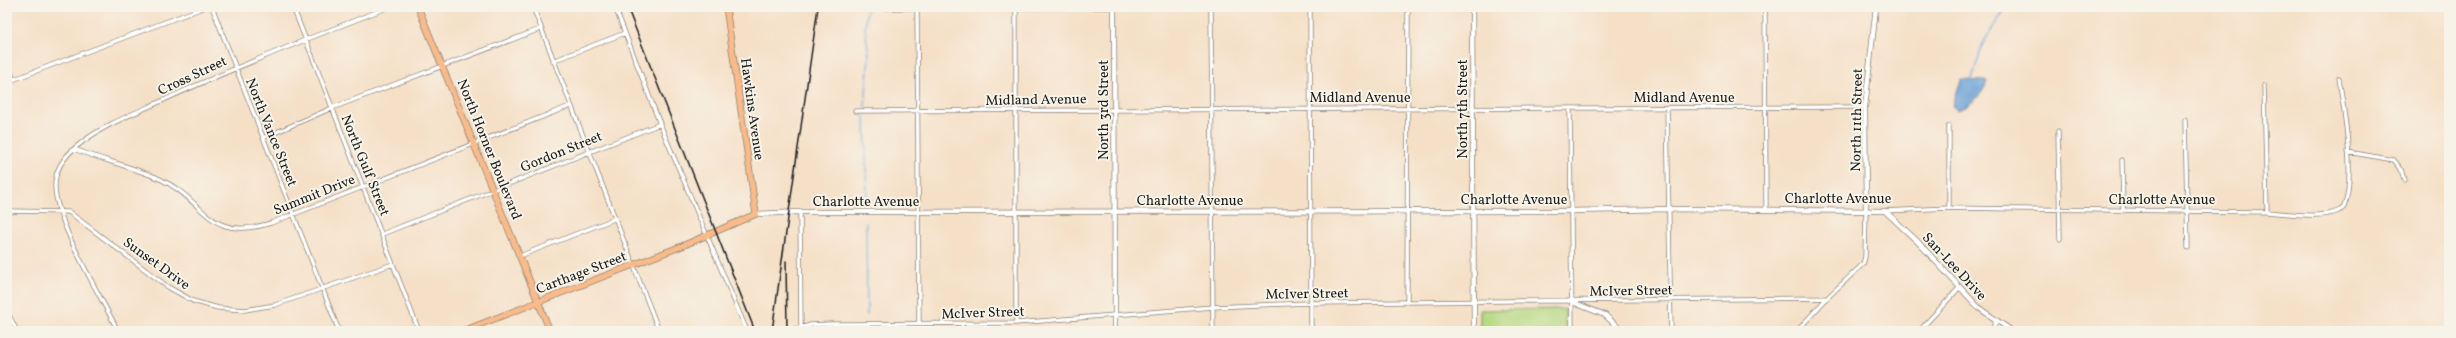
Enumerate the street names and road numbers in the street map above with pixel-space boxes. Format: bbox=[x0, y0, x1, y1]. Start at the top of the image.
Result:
street label: Cross Street bbox=[155, 52, 230, 101]
street label: Hawkins Avenue bbox=[735, 57, 768, 162]
street label: North 7th Street bbox=[1454, 59, 1473, 159]
street label: North 3rd Street bbox=[1095, 60, 1114, 160]
street label: North 11th Street bbox=[1847, 68, 1868, 172]
street label: North Vance Street bbox=[240, 76, 301, 190]
street label: North Horner Boulevard bbox=[452, 76, 526, 223]
street label: Midland Avenue bbox=[1309, 89, 1411, 108]
street label: Midland Avenue bbox=[1633, 89, 1735, 108]
street label: Midland Avenue bbox=[985, 90, 1087, 111]
street label: North Gulf Street bbox=[336, 112, 394, 219]
street label: Gordon Street bbox=[518, 127, 605, 177]
street label: Summit Drive bbox=[271, 170, 359, 220]
street label: Charlotte Avenue bbox=[1785, 190, 1892, 209]
street label: Charlotte Avenue bbox=[1461, 191, 1568, 210]
street label: Charlotte Avenue bbox=[2109, 191, 2216, 210]
street label: Charlotte Avenue bbox=[1137, 192, 1244, 211]
street label: Charlotte Avenue bbox=[813, 193, 920, 212]
street label: San-Lee Drive bbox=[1917, 229, 1991, 305]
street label: Sunset Drive bbox=[119, 233, 194, 295]
street label: Carthage Street bbox=[534, 247, 630, 299]
street label: McIver Street bbox=[1589, 281, 1673, 302]
street label: McIver Street bbox=[1265, 284, 1349, 305]
street label: McIver Street bbox=[941, 303, 1025, 324]

